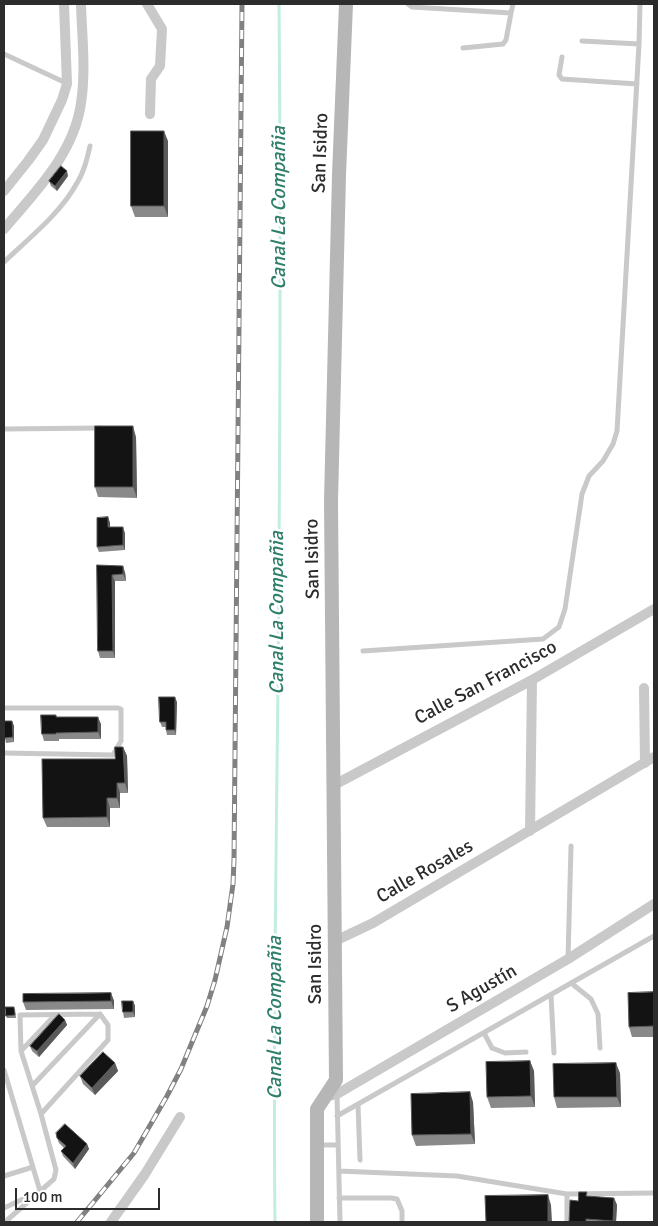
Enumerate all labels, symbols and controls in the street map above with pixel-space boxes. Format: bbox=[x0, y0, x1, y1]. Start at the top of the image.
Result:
street label: San Isidro bbox=[308, 112, 334, 194]
water label: Canal La Compañia bbox=[268, 126, 292, 290]
street label: San Isidro bbox=[301, 519, 325, 599]
water label: Canal La Compañia bbox=[266, 531, 290, 695]
street label: Calle San Francisco bbox=[411, 636, 561, 730]
street label: Calle Rosales bbox=[373, 835, 477, 909]
street label: San Isidro bbox=[305, 924, 327, 1004]
water label: Canal La Compañia bbox=[264, 936, 288, 1100]
street label: S Agustín bbox=[443, 960, 521, 1018]
scale bar bbox=[18, 1178, 162, 1210]
text: 100 m bbox=[23, 1188, 63, 1206]

